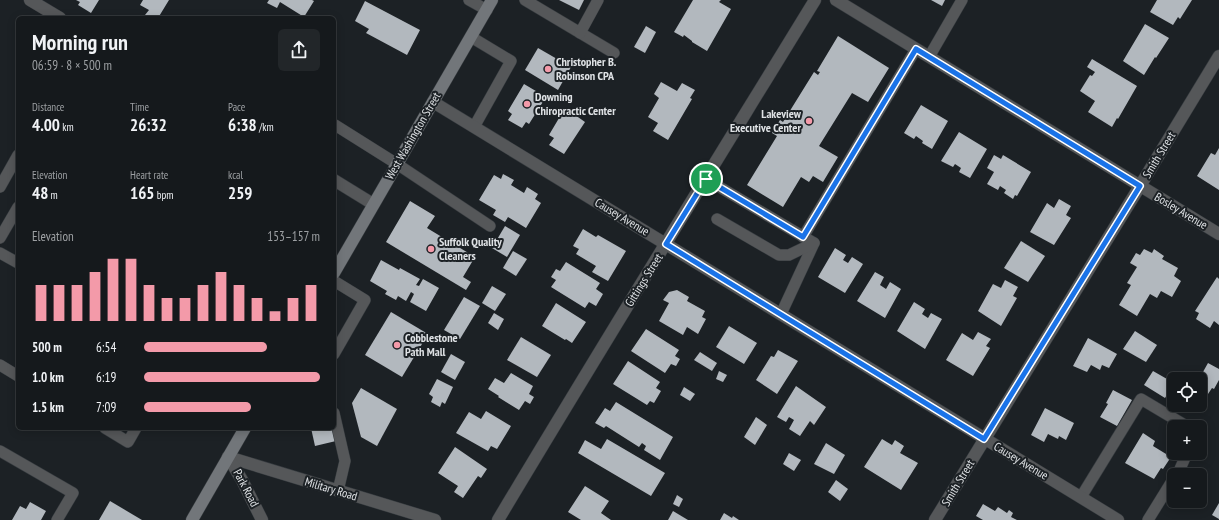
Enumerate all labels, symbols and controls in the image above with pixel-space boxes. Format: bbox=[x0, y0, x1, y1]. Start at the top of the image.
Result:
text: Morning run bbox=[32, 28, 128, 56]
button: share bbox=[278, 29, 320, 71]
place label: Christopher B. Robinson CPA bbox=[556, 54, 617, 83]
text: 06:59 · 8 × 500 m bbox=[32, 57, 112, 74]
marker: Christopher B. Robinson CPA bbox=[543, 64, 553, 74]
street label: West Washington Street bbox=[382, 89, 444, 182]
place label: Downing Chiropractic Center bbox=[535, 89, 616, 118]
marker: Downing Chiropractic Center bbox=[522, 99, 532, 109]
text: Distance bbox=[32, 100, 64, 114]
text: Time bbox=[130, 100, 149, 114]
text: Pace bbox=[228, 100, 245, 114]
place label: Lakeview Executive Center bbox=[730, 106, 802, 135]
text: 4.00 bbox=[32, 114, 60, 136]
text: 26:32 bbox=[130, 114, 167, 136]
text: 6:38 bbox=[228, 114, 257, 136]
marker: Lakeview Executive Center bbox=[804, 116, 814, 126]
text: km bbox=[60, 120, 74, 134]
text: /km bbox=[257, 120, 274, 134]
street label: Smith Street bbox=[1139, 128, 1179, 181]
pin bbox=[689, 162, 723, 196]
text: Elevation bbox=[32, 168, 67, 182]
text: Heart rate bbox=[130, 168, 168, 182]
text: kcal bbox=[228, 168, 243, 182]
icon: arrive bbox=[695, 168, 717, 190]
text: 48 bbox=[32, 182, 48, 204]
text: 165 bbox=[130, 182, 154, 204]
text: 259 bbox=[228, 182, 252, 204]
text: m bbox=[48, 188, 58, 202]
text: bpm bbox=[154, 188, 173, 202]
street label: Bosley Avenue bbox=[1152, 189, 1211, 232]
street label: Causey Avenue bbox=[592, 194, 652, 239]
text: Elevation bbox=[32, 228, 74, 245]
text: 153–157 m bbox=[267, 228, 320, 245]
place label: Suffolk Quality Cleaners bbox=[439, 234, 502, 263]
marker: Suffolk Quality Cleaners bbox=[426, 244, 436, 254]
street label: Gittings Street bbox=[621, 250, 666, 309]
place label: Cobblestone Path Mall bbox=[405, 330, 458, 359]
text: 500 m bbox=[32, 339, 62, 356]
text: 6:54 bbox=[96, 339, 116, 356]
marker: Cobblestone Path Mall bbox=[392, 340, 402, 350]
text: 1.0 km bbox=[32, 369, 64, 386]
text: 6:19 bbox=[96, 369, 116, 386]
map controls bbox=[1167, 372, 1207, 508]
button: locate bbox=[1167, 372, 1207, 412]
text: 1.5 km bbox=[32, 399, 64, 416]
text: 7:09 bbox=[96, 399, 116, 416]
button: + bbox=[1167, 420, 1207, 460]
street label: Causey Avenue bbox=[991, 438, 1051, 483]
street label: Smith Street bbox=[938, 456, 978, 509]
street label: Park Road bbox=[230, 466, 263, 509]
button: − bbox=[1167, 468, 1207, 508]
street label: Military Road bbox=[303, 473, 359, 504]

